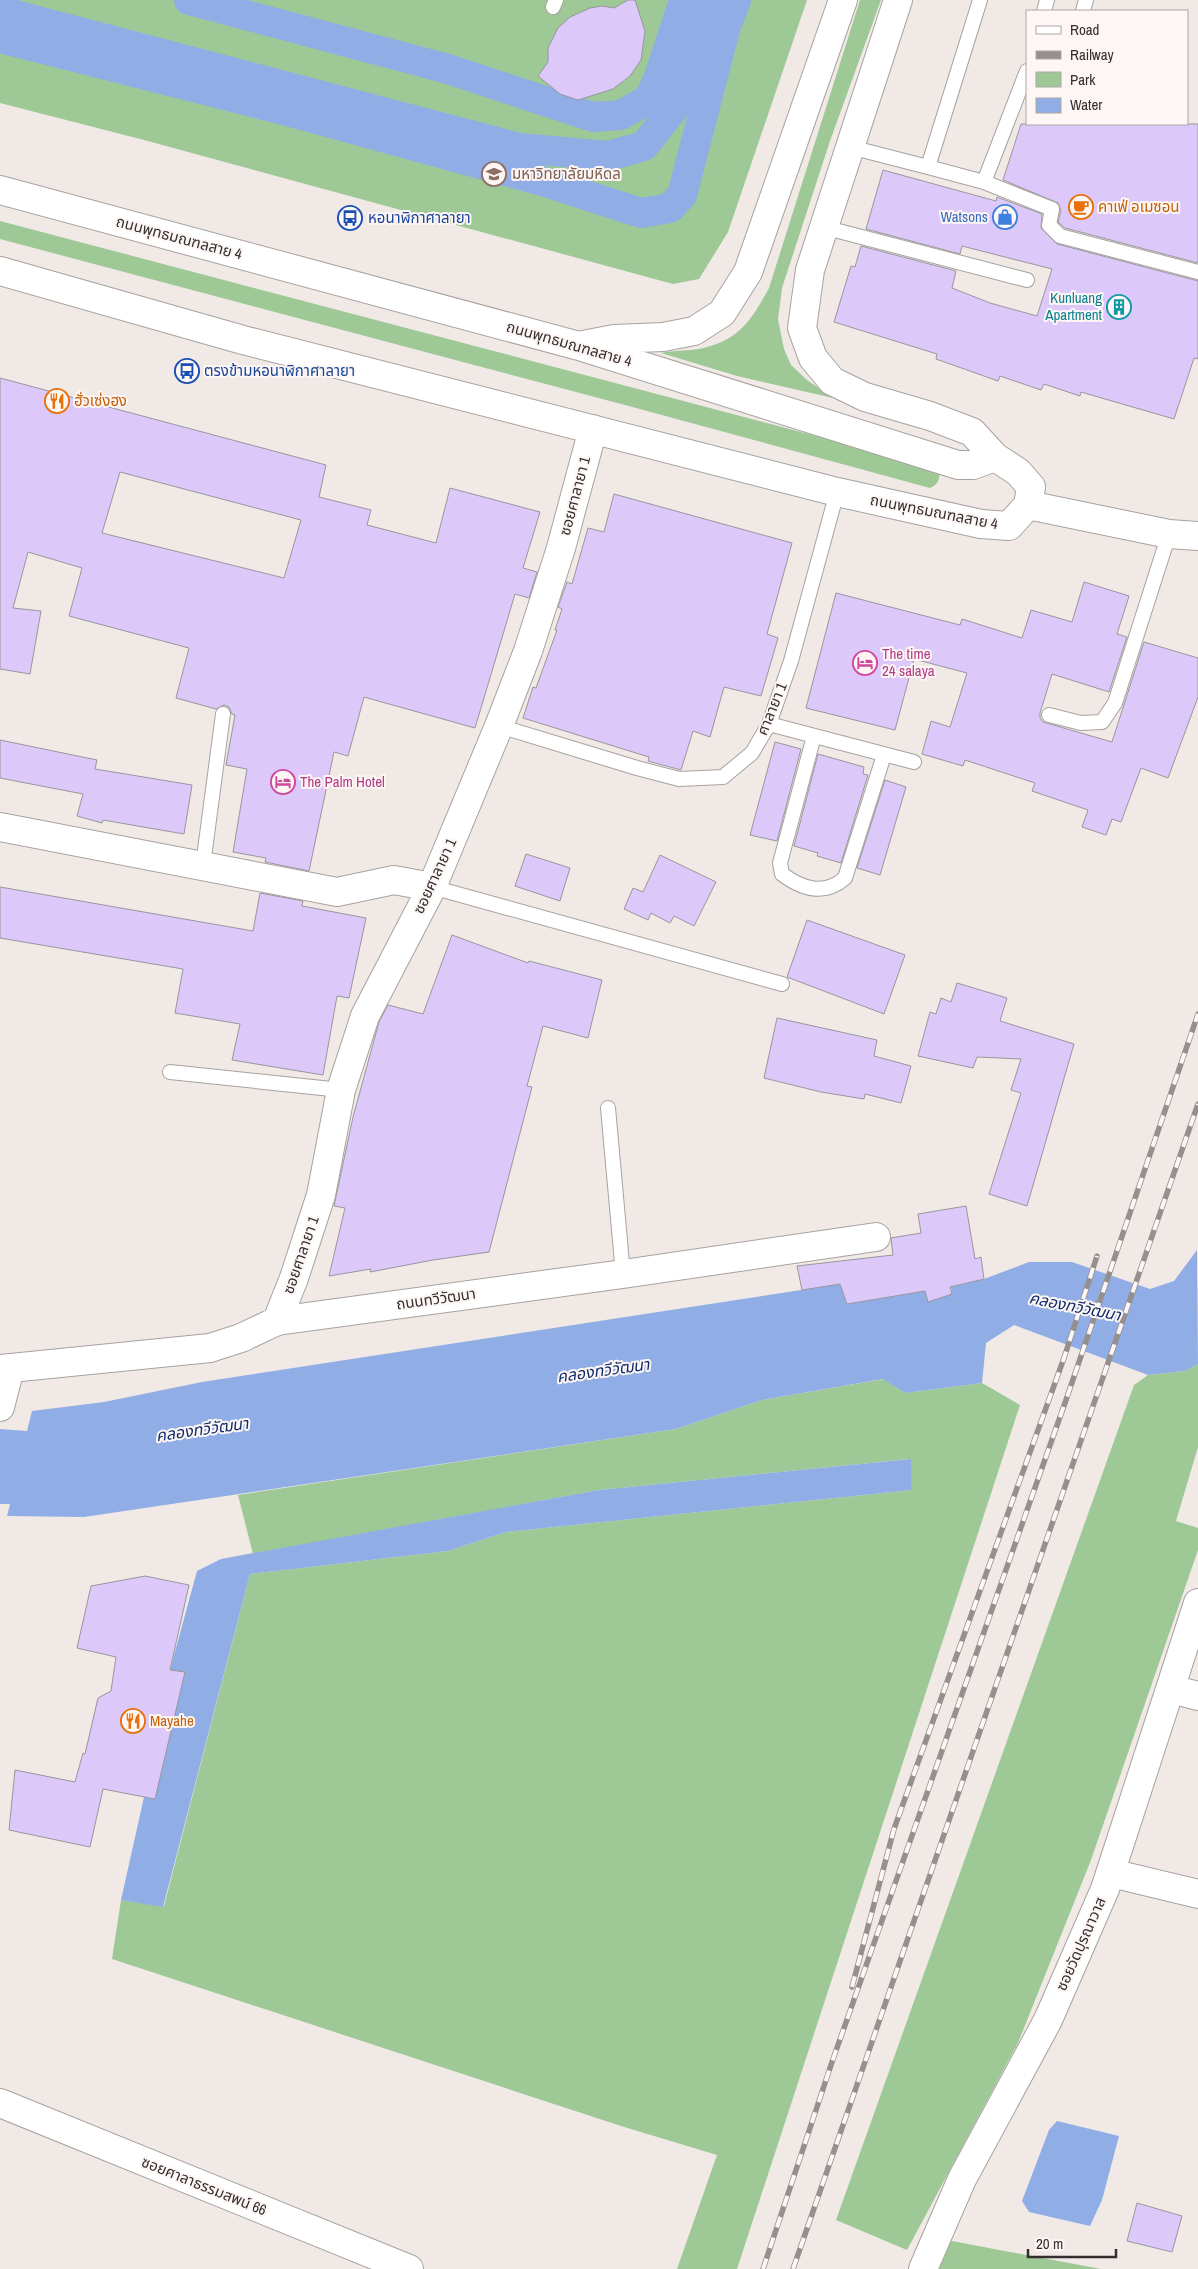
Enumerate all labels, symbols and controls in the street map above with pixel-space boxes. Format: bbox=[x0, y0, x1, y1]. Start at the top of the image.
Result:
legend bbox=[1026, 10, 1188, 125]
text: Road bbox=[1070, 19, 1099, 40]
text: Railway bbox=[1070, 44, 1115, 65]
text: Park bbox=[1070, 69, 1096, 90]
text: Water bbox=[1070, 94, 1102, 115]
school or university icon: มหาวิทยาลัยมหิดล bbox=[481, 161, 507, 187]
place label: มหาวิทยาลัยมหิดล bbox=[512, 163, 621, 184]
cafe icon: คาเฟ่ อเมซอน bbox=[1068, 194, 1094, 220]
place label: คาเฟ่ อเมซอน bbox=[1098, 196, 1179, 217]
shop icon: Watsons bbox=[992, 204, 1018, 230]
bus stop icon: หอนาฬิกาศาลายา bbox=[337, 205, 363, 231]
place label: Watsons bbox=[941, 206, 988, 227]
place label: หอนาฬิกาศาลายา bbox=[368, 207, 471, 228]
street label: ถนนพุทธมณฑลสาย 4 bbox=[114, 211, 245, 264]
place label: Kunluang Apartment bbox=[1044, 287, 1103, 325]
building icon: Kunluang Apartment bbox=[1106, 294, 1132, 320]
street label: ถนนพุทธมณฑลสาย 4 bbox=[504, 316, 635, 372]
bus stop icon: ตรงข้ามหอนาฬิกาศาลายา bbox=[174, 358, 200, 384]
place label: ตรงข้ามหอนาฬิกาศาลายา bbox=[204, 360, 355, 381]
restaurant icon: ฮั่วเซ่งฮง bbox=[44, 388, 70, 414]
place label: ฮั่วเซ่งฮง bbox=[74, 390, 127, 411]
street label: ซอยศาลายา 1 bbox=[554, 454, 595, 538]
street label: ถนนพุทธมณฑลสาย 4 bbox=[868, 489, 1000, 534]
place label: The time 24 salaya bbox=[882, 643, 935, 681]
hotel icon: The time 24 salaya bbox=[852, 650, 878, 676]
street label: ศาลายา 1 bbox=[751, 679, 792, 738]
hotel icon: The Palm Hotel bbox=[270, 769, 296, 795]
place label: The Palm Hotel bbox=[300, 771, 385, 792]
street label: ซอยศาลายา 1 bbox=[408, 834, 461, 917]
street label: ซอยศาลายา 1 bbox=[277, 1213, 324, 1297]
street label: ถนนทวีวัฒนา bbox=[395, 1283, 477, 1314]
water label: คลองทวีวัฒนา bbox=[1027, 1286, 1124, 1326]
water label: คลองทวีวัฒนา bbox=[555, 1352, 652, 1387]
water label: คลองทวีวัฒนา bbox=[154, 1411, 251, 1446]
restaurant icon: Mayahe bbox=[120, 1708, 146, 1734]
place label: Mayahe bbox=[150, 1710, 194, 1731]
street label: ซอยวัดปุรณาวาส bbox=[1050, 1893, 1111, 1994]
street label: ซอยศาลาธรรมสพน์ 66 bbox=[138, 2151, 270, 2220]
scale bar bbox=[1028, 2226, 1116, 2258]
text: 20 m bbox=[1036, 2233, 1063, 2254]

